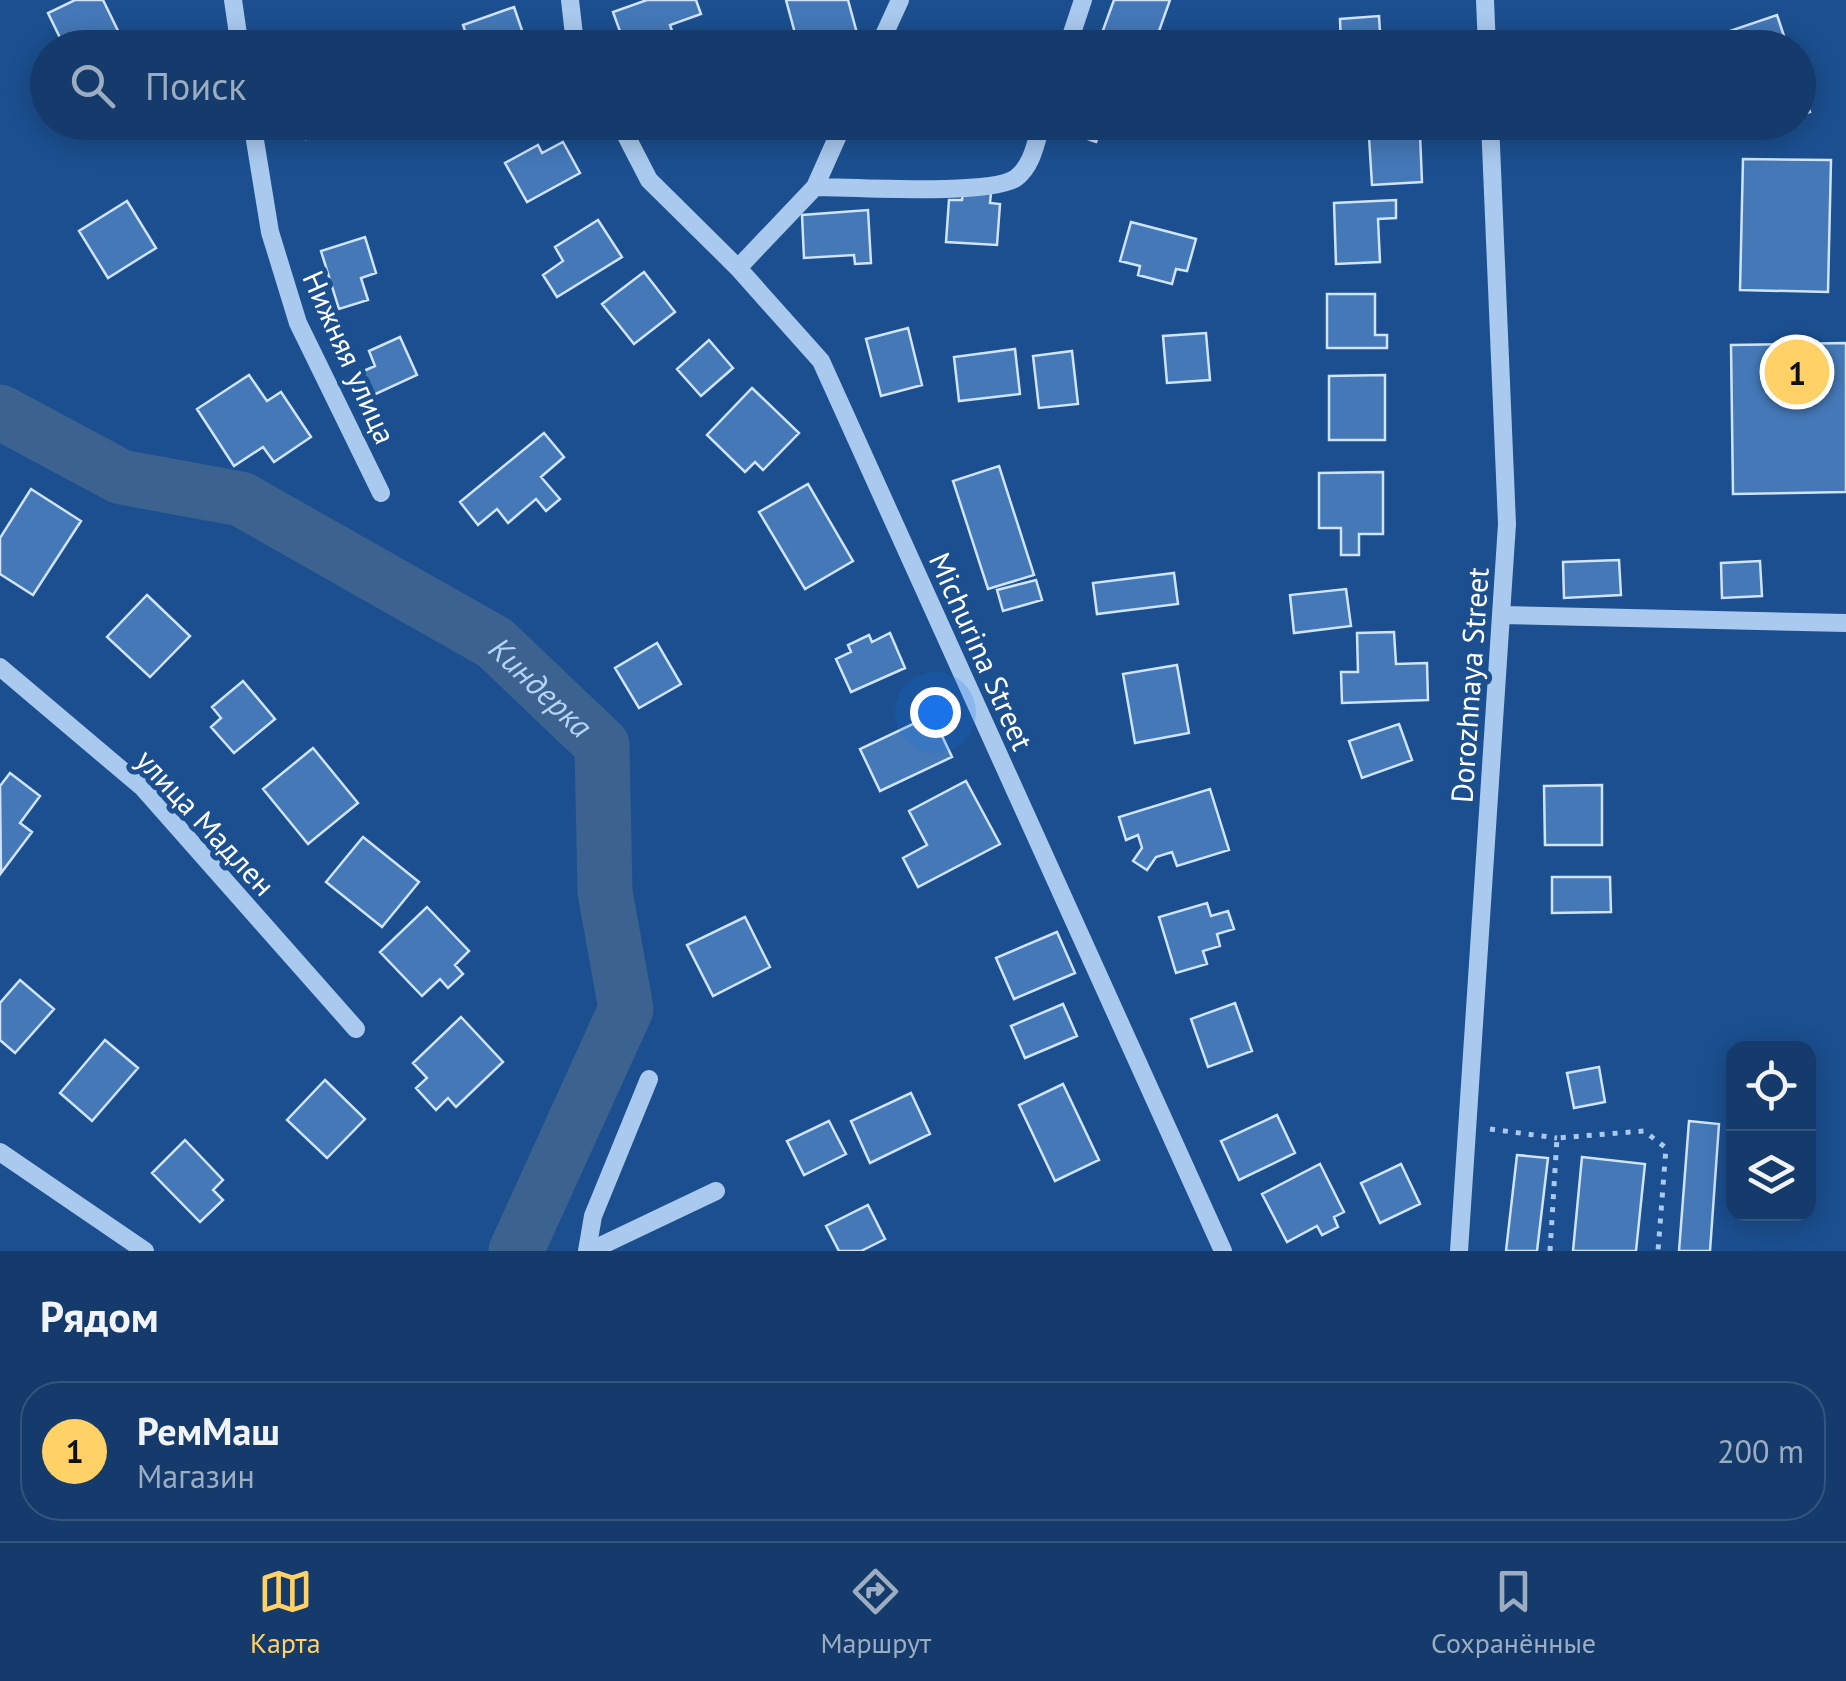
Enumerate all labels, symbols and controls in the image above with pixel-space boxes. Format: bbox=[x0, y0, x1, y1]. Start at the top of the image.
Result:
search box bbox=[30, 30, 1816, 140]
icon: search bbox=[65, 58, 120, 113]
text: Поиск bbox=[145, 61, 246, 110]
street label: Нижняя улица bbox=[294, 264, 406, 450]
pin: 1 bbox=[1764, 334, 1830, 410]
street label: Michurina Street bbox=[921, 546, 1043, 756]
street label: Dorozhnaya Street bbox=[1441, 566, 1497, 804]
water label: Киндерка bbox=[480, 628, 602, 746]
your location bbox=[910, 687, 961, 738]
street label: улица Мадлен bbox=[128, 740, 284, 904]
map controls bbox=[1726, 1041, 1816, 1221]
button: locate bbox=[1726, 1041, 1816, 1131]
button: layers bbox=[1726, 1131, 1816, 1221]
text: Рядом bbox=[40, 1289, 159, 1344]
text: РемМаш bbox=[137, 1406, 280, 1455]
text: 1 bbox=[65, 1430, 84, 1472]
text: 200 m bbox=[1717, 1430, 1804, 1472]
text: Магазин bbox=[137, 1455, 255, 1497]
tab: Карта bbox=[250, 1564, 321, 1661]
tab: Маршрут bbox=[820, 1564, 931, 1661]
tab: Сохранённые bbox=[1431, 1564, 1596, 1661]

